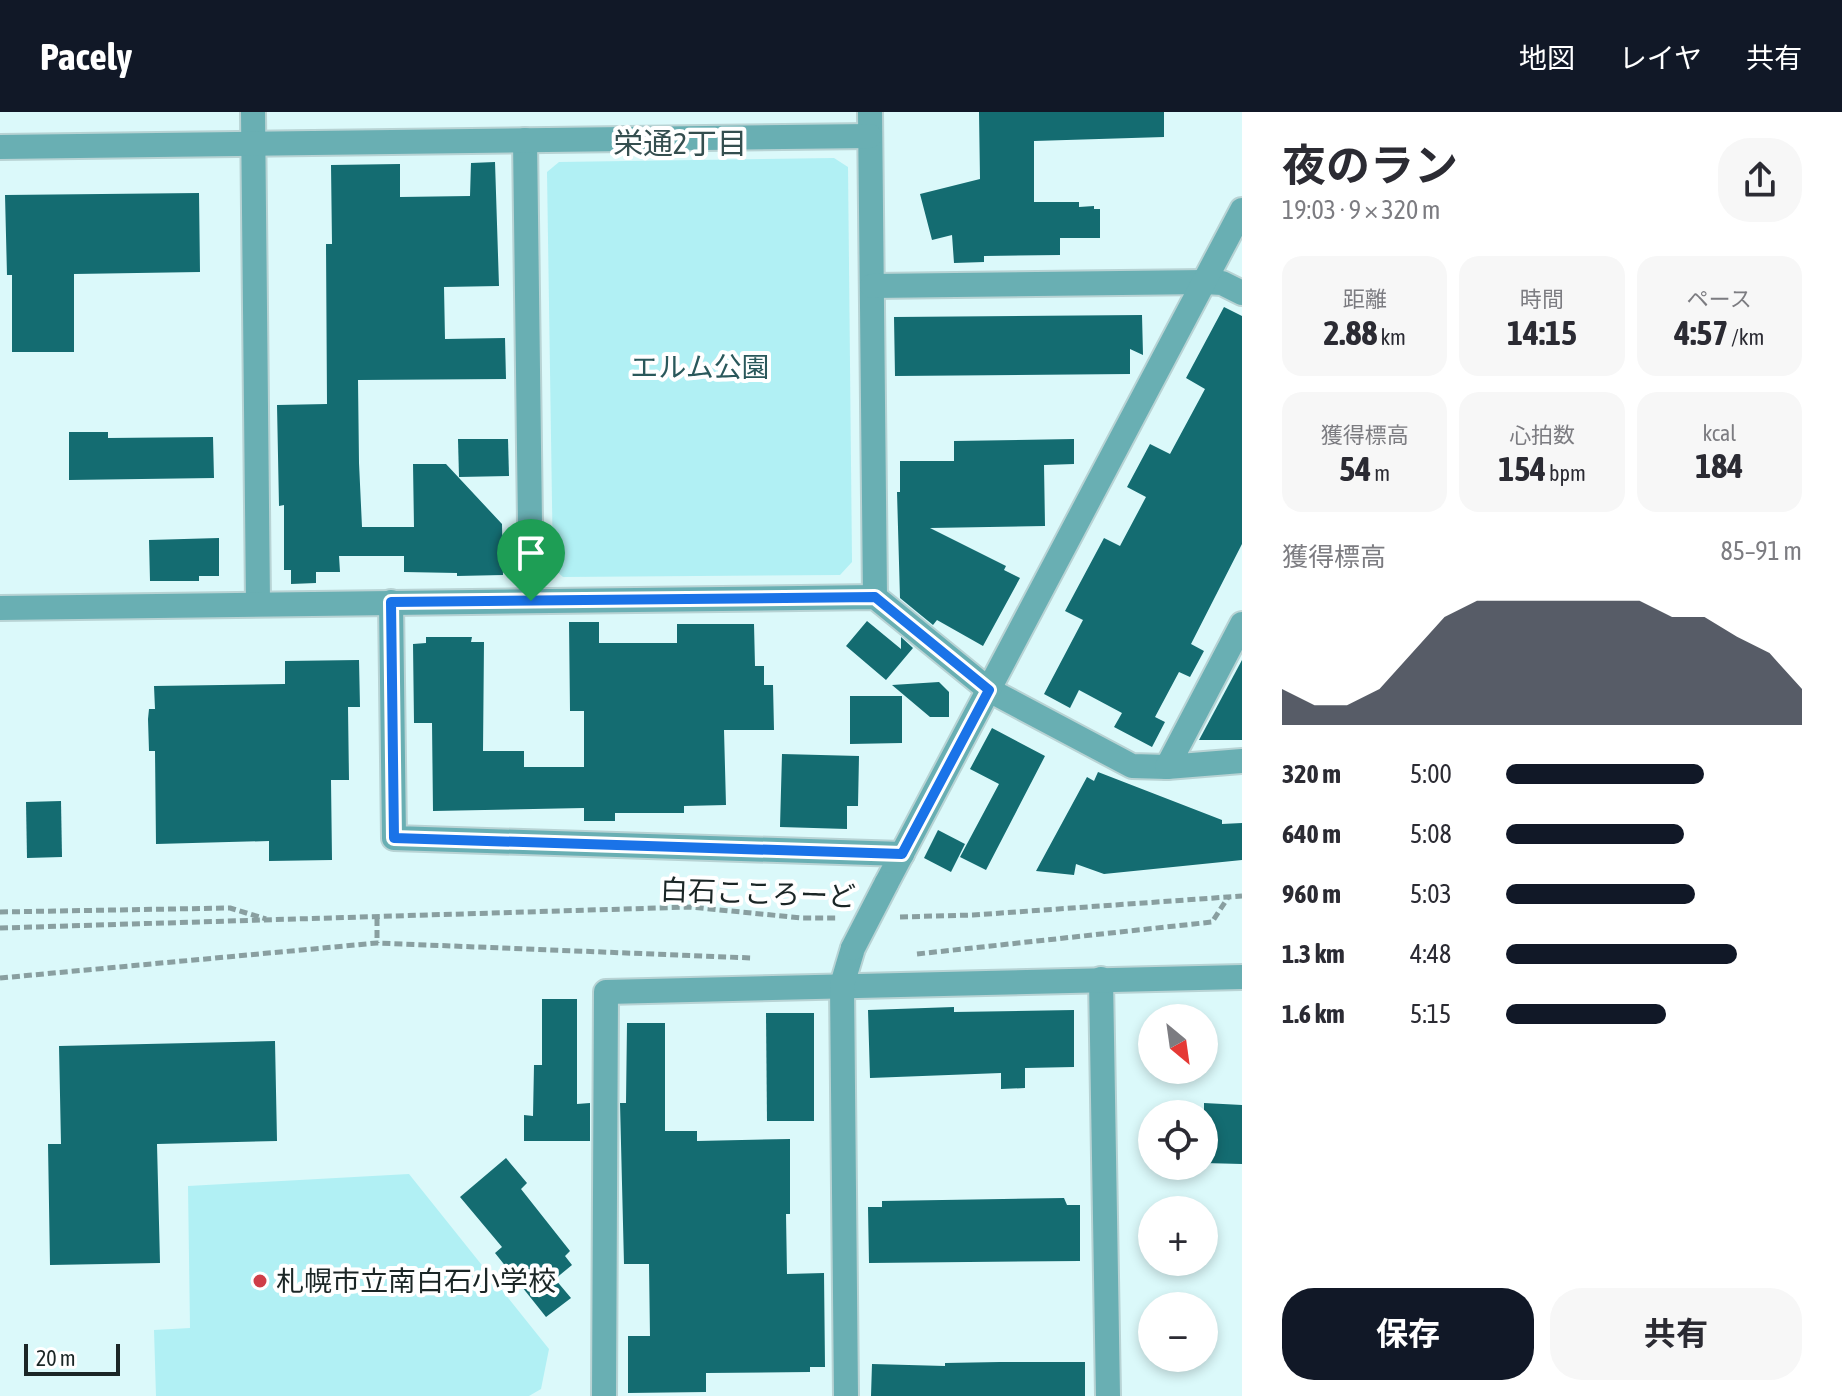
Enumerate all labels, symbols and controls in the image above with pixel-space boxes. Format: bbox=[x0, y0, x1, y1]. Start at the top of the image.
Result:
text: Pacely bbox=[40, 35, 132, 78]
text: 地図 bbox=[1519, 42, 1575, 74]
text: レイヤ bbox=[1619, 42, 1702, 74]
text: 共有 bbox=[1746, 42, 1802, 74]
district label: 栄通2丁目 bbox=[613, 126, 747, 160]
button: share bbox=[1718, 138, 1802, 222]
text: 夜のラン bbox=[1282, 140, 1458, 190]
text: 19:03 · 9 × 320 m bbox=[1282, 195, 1441, 225]
text: 距離 bbox=[1343, 286, 1387, 312]
text: 時間 bbox=[1520, 286, 1564, 312]
text: ペース bbox=[1687, 286, 1752, 312]
text: 2.88 bbox=[1323, 313, 1377, 352]
text: 14:15 bbox=[1507, 313, 1577, 352]
text: 4:57 bbox=[1674, 313, 1728, 352]
text: km bbox=[1377, 324, 1406, 350]
text: /km bbox=[1728, 324, 1764, 350]
park label: エルム公園 bbox=[630, 351, 770, 383]
text: kcal bbox=[1703, 420, 1736, 446]
text: 獲得標高 bbox=[1321, 422, 1409, 448]
text: 心拍数 bbox=[1509, 422, 1575, 448]
text: 184 bbox=[1695, 446, 1743, 485]
text: 54 bbox=[1339, 449, 1371, 488]
text: 154 bbox=[1498, 449, 1546, 488]
text: m bbox=[1371, 460, 1390, 486]
text: bpm bbox=[1546, 460, 1586, 486]
pin bbox=[497, 519, 565, 601]
icon: arrive bbox=[509, 531, 553, 575]
text: 85–91 m bbox=[1720, 536, 1802, 566]
text: 獲得標高 bbox=[1282, 542, 1386, 572]
text: 320 m bbox=[1282, 759, 1341, 789]
text: 5:00 bbox=[1410, 759, 1452, 789]
text: 640 m bbox=[1282, 819, 1341, 849]
text: 5:08 bbox=[1410, 819, 1452, 849]
street label: 白石こころーど bbox=[659, 874, 857, 912]
text: 960 m bbox=[1282, 879, 1341, 909]
text: 5:03 bbox=[1410, 879, 1452, 909]
text: 1.3 km bbox=[1282, 939, 1345, 969]
text: 4:48 bbox=[1410, 939, 1451, 969]
text: 1.6 km bbox=[1282, 999, 1345, 1029]
text: 5:15 bbox=[1410, 999, 1451, 1029]
north arrow bbox=[1138, 1004, 1218, 1084]
map controls bbox=[1138, 1004, 1218, 1372]
button: locate bbox=[1138, 1100, 1218, 1180]
button: + bbox=[1138, 1196, 1218, 1276]
place label: 札幌市立南白石小学校 bbox=[276, 1265, 556, 1297]
marker: 札幌市立南白石小学校 bbox=[251, 1272, 269, 1290]
button: 保存 bbox=[1282, 1288, 1534, 1380]
button: 共有 bbox=[1550, 1288, 1802, 1380]
button: − bbox=[1138, 1292, 1218, 1372]
scale bar bbox=[24, 1340, 120, 1376]
text: 20 m bbox=[36, 1345, 76, 1371]

